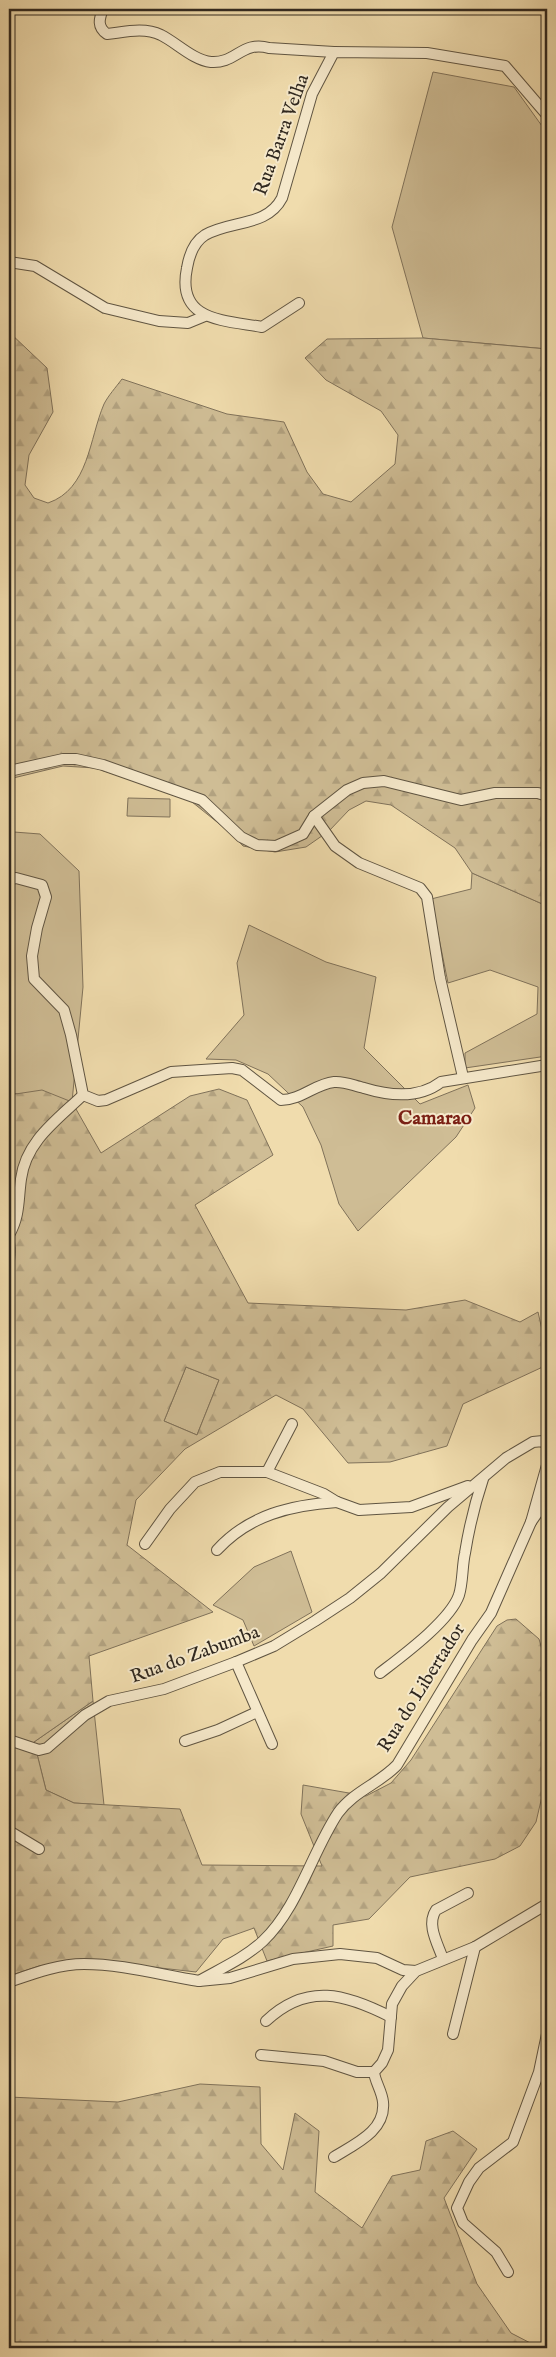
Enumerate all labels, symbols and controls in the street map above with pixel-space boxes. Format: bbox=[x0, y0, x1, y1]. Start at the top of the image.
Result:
street label: Rua Barra Velha bbox=[249, 70, 315, 199]
district label: Camarao bbox=[398, 1106, 472, 1131]
street label: Rua do Libertador bbox=[373, 1619, 471, 1757]
street label: Rua do Zabumba bbox=[127, 1620, 264, 1689]

